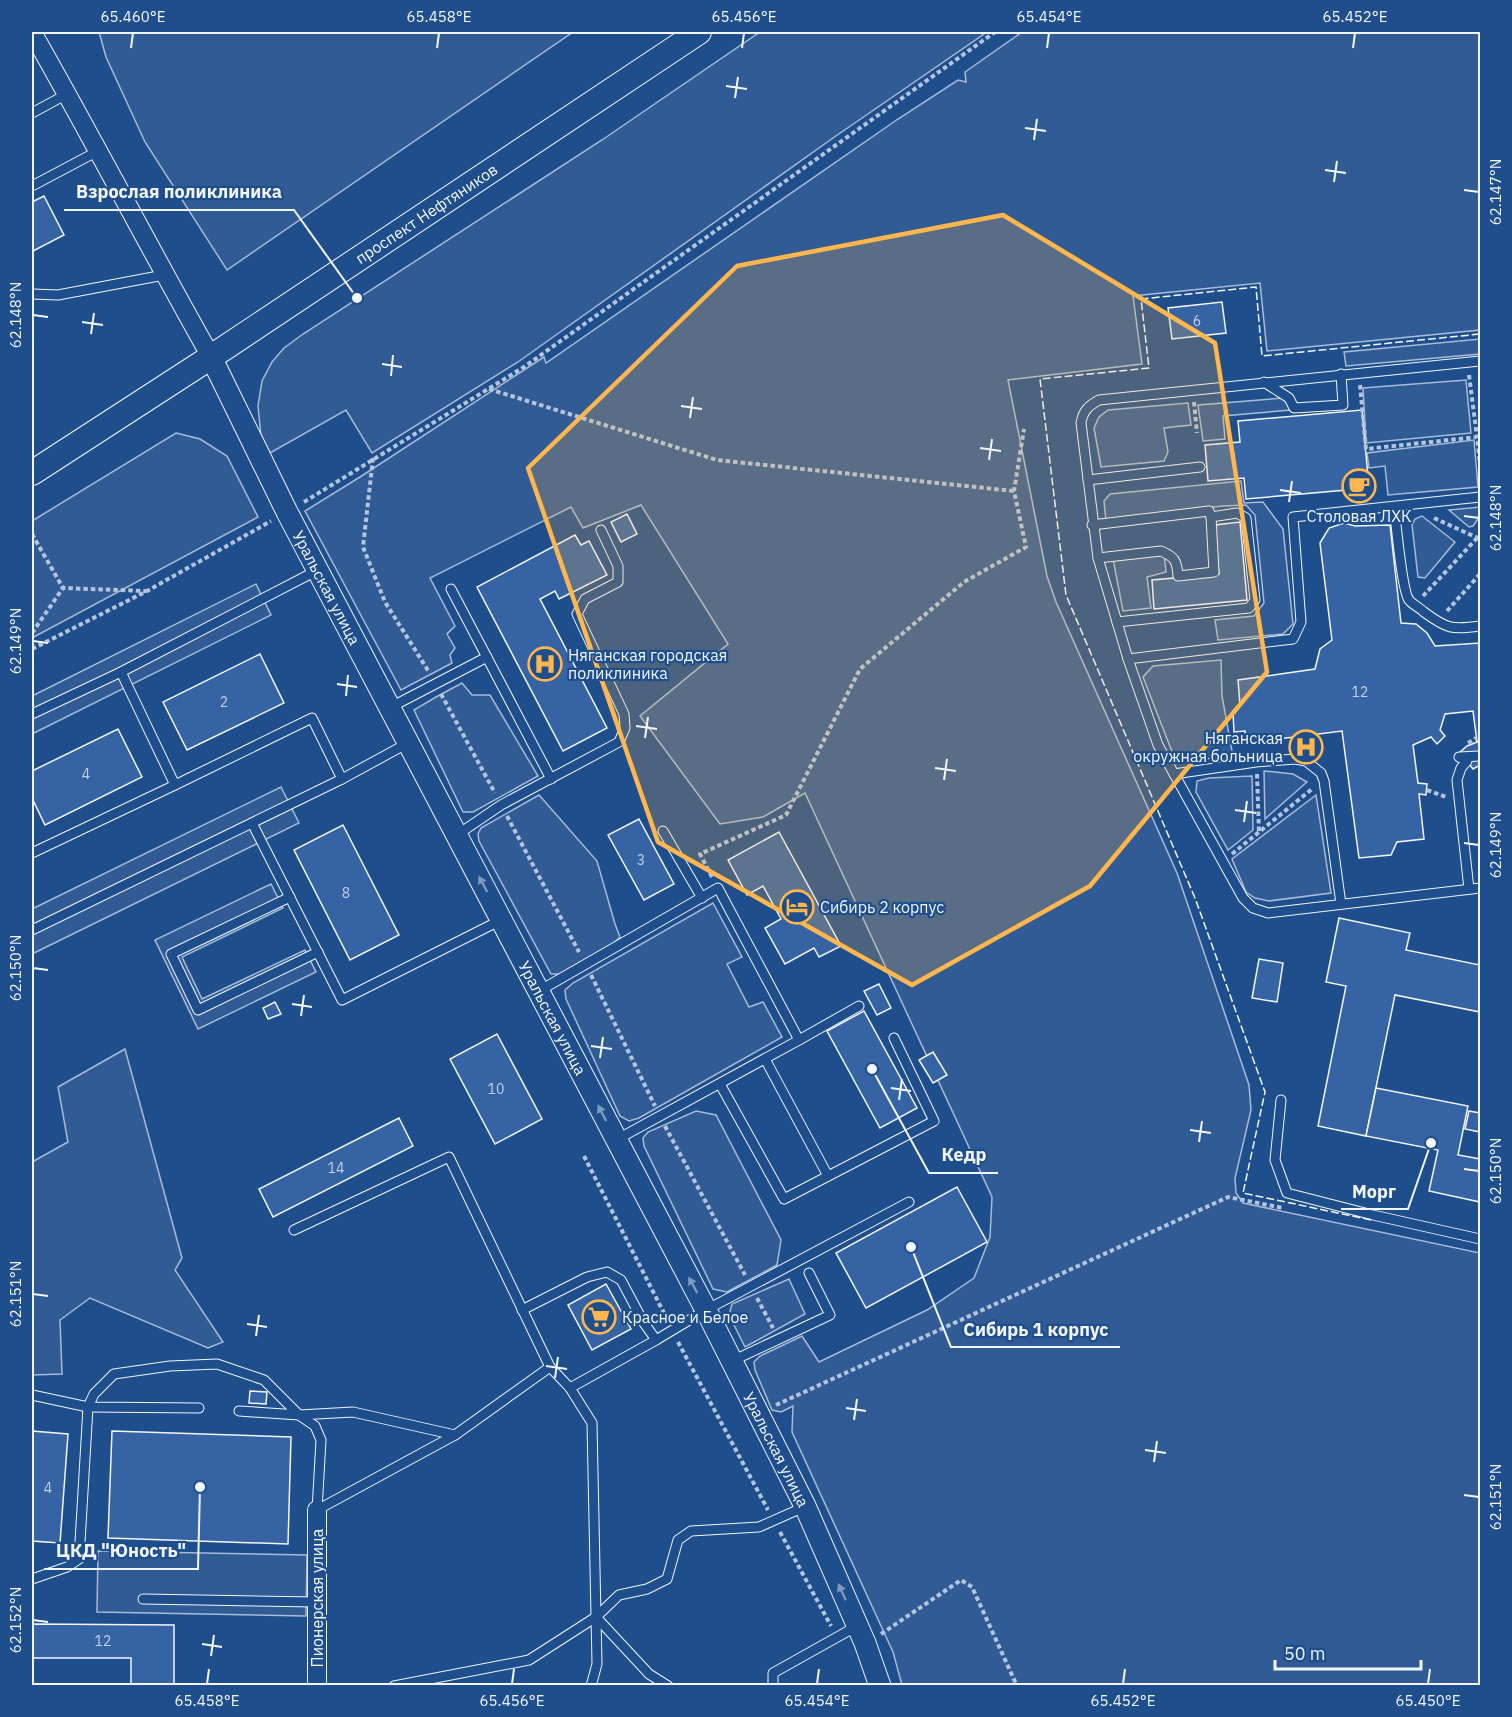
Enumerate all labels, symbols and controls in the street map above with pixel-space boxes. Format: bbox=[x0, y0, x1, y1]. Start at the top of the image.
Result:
text: 65.460°E bbox=[101, 7, 165, 26]
text: 65.458°E bbox=[407, 7, 471, 26]
text: 65.456°E bbox=[712, 7, 776, 26]
text: 65.454°E bbox=[1017, 7, 1081, 26]
text: 65.452°E bbox=[1323, 7, 1387, 26]
street label: проспект Нефтяников bbox=[351, 159, 501, 268]
text: 62.147°N bbox=[1486, 159, 1505, 225]
callout: Взрослая поликлиника bbox=[64, 174, 294, 210]
text: Взрослая поликлиника bbox=[76, 180, 282, 203]
text: 62.148°N bbox=[6, 282, 25, 348]
house number: 6 bbox=[1193, 312, 1201, 330]
cafe icon: Столовая ЛХК bbox=[1341, 468, 1377, 504]
text: 62.148°N bbox=[1486, 485, 1505, 551]
place label: Столовая ЛХК bbox=[1306, 506, 1412, 526]
street label: Уральская улица bbox=[288, 527, 365, 649]
text: 62.149°N bbox=[6, 608, 25, 674]
place label: Няганская городская поликлиника bbox=[568, 645, 727, 683]
hospital icon: Няганская городская поликлиника bbox=[527, 646, 563, 682]
house number: 12 bbox=[1352, 683, 1368, 701]
house number: 2 bbox=[220, 693, 228, 711]
place label: Няганская окружная больница bbox=[1133, 728, 1283, 766]
hospital icon: Няганская окружная больница bbox=[1288, 729, 1324, 765]
house number: 4 bbox=[82, 765, 90, 783]
text: 62.149°N bbox=[1486, 812, 1505, 878]
house number: 3 bbox=[637, 851, 645, 869]
one-way arrow bbox=[478, 876, 487, 893]
house number: 8 bbox=[342, 884, 350, 902]
hotel icon: Сибирь 2 корпус bbox=[779, 889, 815, 925]
place label: Сибирь 2 корпус bbox=[820, 897, 944, 917]
text: 62.150°N bbox=[6, 935, 25, 1001]
street label: Уральская улица bbox=[514, 957, 591, 1079]
house number: 10 bbox=[488, 1080, 504, 1098]
one-way arrow bbox=[597, 1104, 607, 1121]
callout: Кедр bbox=[929, 1137, 998, 1173]
text: 62.150°N bbox=[1486, 1138, 1505, 1204]
text: Кедр bbox=[942, 1143, 986, 1166]
house number: 14 bbox=[328, 1159, 344, 1177]
callout: Морг bbox=[1341, 1173, 1408, 1209]
text: Морг bbox=[1352, 1180, 1396, 1203]
text: 62.151°N bbox=[6, 1261, 25, 1327]
one-way arrow bbox=[688, 1277, 698, 1294]
supermarket icon: Красное и Белое bbox=[581, 1299, 617, 1335]
place label: Красное и Белое bbox=[622, 1307, 749, 1327]
callout: Сибирь 1 корпус bbox=[951, 1311, 1120, 1347]
text: Сибирь 1 корпус bbox=[963, 1318, 1109, 1341]
street label: Уральская улица bbox=[739, 1388, 814, 1511]
text: 62.151°N bbox=[1486, 1464, 1505, 1530]
house number: 4 bbox=[44, 1479, 52, 1497]
street label: Пионерская улица bbox=[307, 1528, 327, 1667]
callout: ЦКД "Юность" bbox=[44, 1533, 198, 1569]
text: ЦКД "Юность" bbox=[56, 1539, 186, 1562]
one-way arrow bbox=[838, 1584, 847, 1601]
text: 62.152°N bbox=[6, 1587, 25, 1653]
house number: 12 bbox=[95, 1632, 111, 1650]
scale bar bbox=[1275, 1633, 1420, 1671]
text: 50 m bbox=[1284, 1642, 1326, 1665]
text: 65.458°E bbox=[175, 1691, 239, 1710]
text: 65.456°E bbox=[480, 1691, 544, 1710]
text: 65.454°E bbox=[785, 1691, 849, 1710]
text: 65.452°E bbox=[1091, 1691, 1155, 1710]
text: 65.450°E bbox=[1396, 1691, 1460, 1710]

